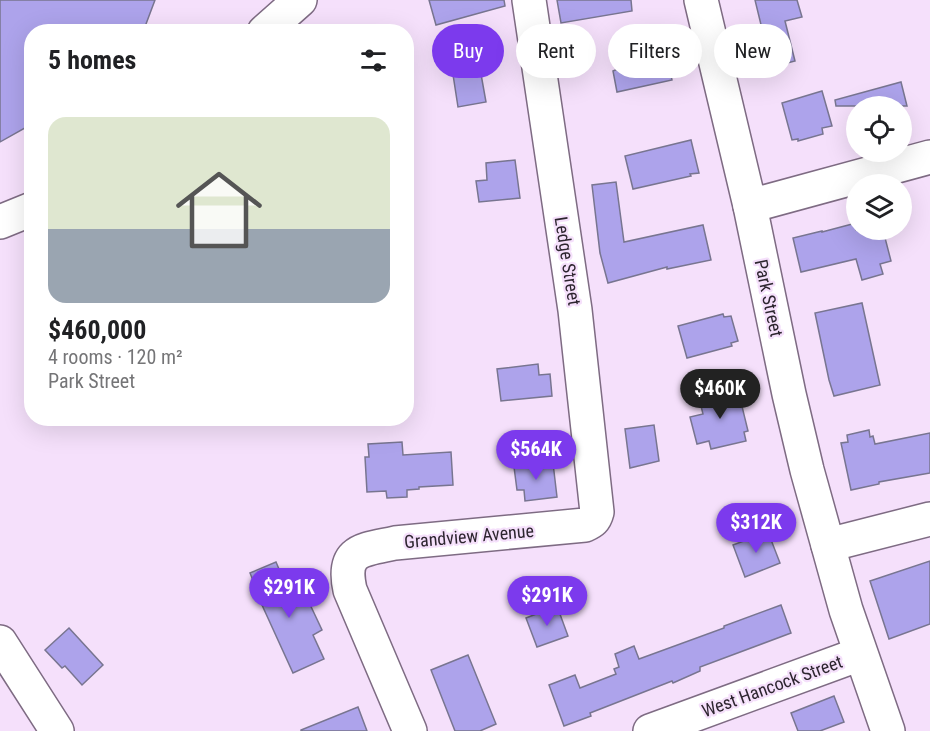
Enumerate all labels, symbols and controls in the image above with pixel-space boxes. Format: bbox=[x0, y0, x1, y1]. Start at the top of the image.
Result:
chip: Buy bbox=[432, 24, 504, 78]
chip: Rent bbox=[516, 24, 596, 78]
chip: Filters bbox=[608, 24, 702, 78]
chip: New bbox=[714, 24, 792, 78]
icon: filters bbox=[357, 44, 390, 77]
text: 5 homes bbox=[48, 45, 136, 75]
map controls bbox=[846, 96, 912, 240]
button: locate bbox=[846, 96, 912, 162]
icon: home bbox=[165, 156, 273, 264]
button: layers bbox=[846, 174, 912, 240]
street label: Ledge Street bbox=[551, 215, 585, 307]
street label: Park Street bbox=[751, 257, 787, 339]
text: $460,000 bbox=[48, 315, 146, 345]
text: 4 rooms · 120 m² bbox=[48, 345, 183, 369]
text: Park Street bbox=[48, 369, 135, 393]
pin: $460K bbox=[678, 369, 762, 420]
text: $460K bbox=[694, 376, 746, 400]
pin: $564K bbox=[494, 430, 578, 481]
text: $564K bbox=[510, 437, 562, 461]
pin: $312K bbox=[714, 503, 798, 554]
text: $312K bbox=[730, 510, 782, 534]
street label: Grandview Avenue bbox=[403, 520, 535, 552]
pin: $291K bbox=[247, 568, 331, 619]
text: $291K bbox=[263, 575, 315, 599]
pin: $291K bbox=[505, 576, 589, 627]
text: $291K bbox=[521, 583, 573, 607]
street label: West Hancock Street bbox=[699, 651, 845, 721]

